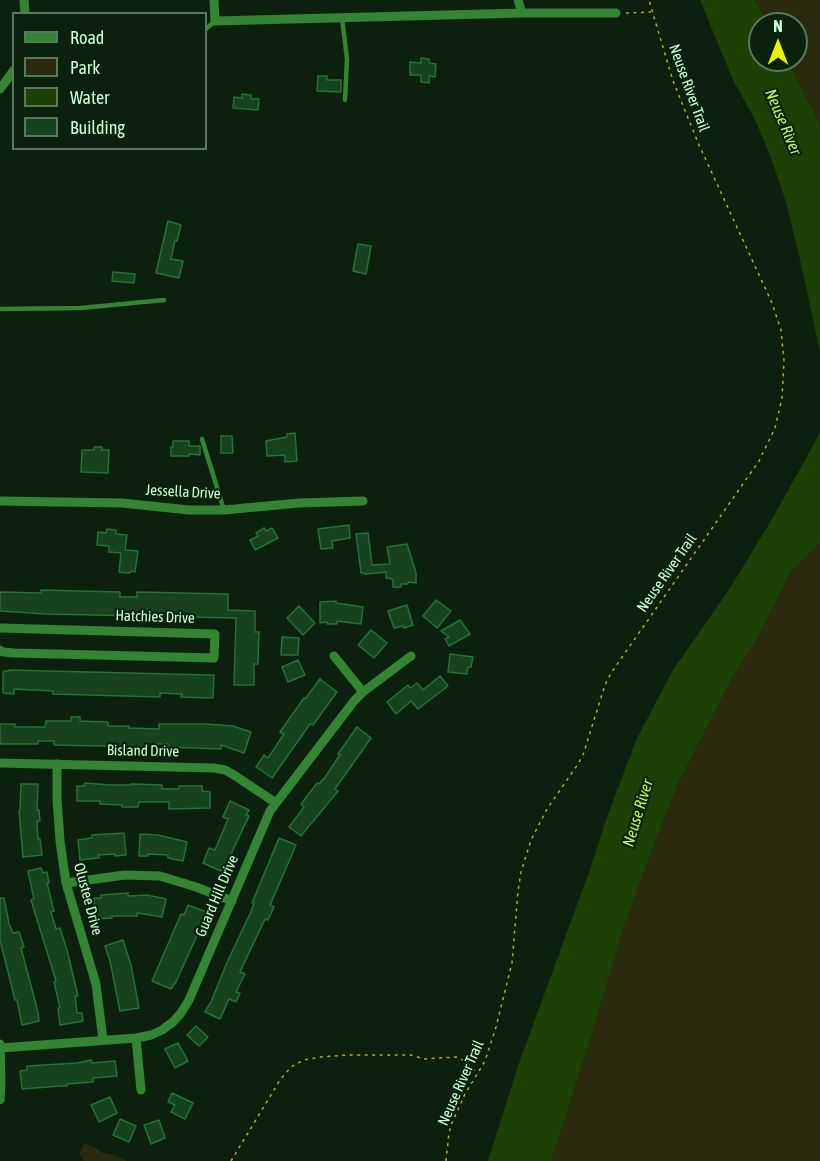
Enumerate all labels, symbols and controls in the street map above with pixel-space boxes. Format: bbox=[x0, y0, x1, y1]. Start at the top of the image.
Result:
legend bbox=[12, 12, 207, 150]
north arrow bbox=[748, 12, 808, 72]
text: N bbox=[773, 17, 783, 35]
text: Road bbox=[70, 27, 104, 48]
street label: Neuse River Trail bbox=[665, 42, 713, 134]
text: Park bbox=[70, 57, 100, 78]
water label: Neuse River bbox=[761, 86, 805, 158]
text: Water bbox=[70, 87, 109, 108]
text: Building bbox=[70, 117, 125, 138]
street label: Jessella Drive bbox=[145, 481, 221, 503]
street label: Neuse River Trail bbox=[633, 530, 701, 616]
street label: Hatchies Drive bbox=[115, 607, 195, 627]
street label: Bisland Drive bbox=[107, 741, 179, 761]
water label: Neuse River bbox=[619, 777, 657, 849]
street label: Guard Hill Drive bbox=[192, 852, 242, 940]
street label: Olustee Drive bbox=[70, 861, 106, 937]
street label: Neuse River Trail bbox=[434, 1038, 488, 1128]

